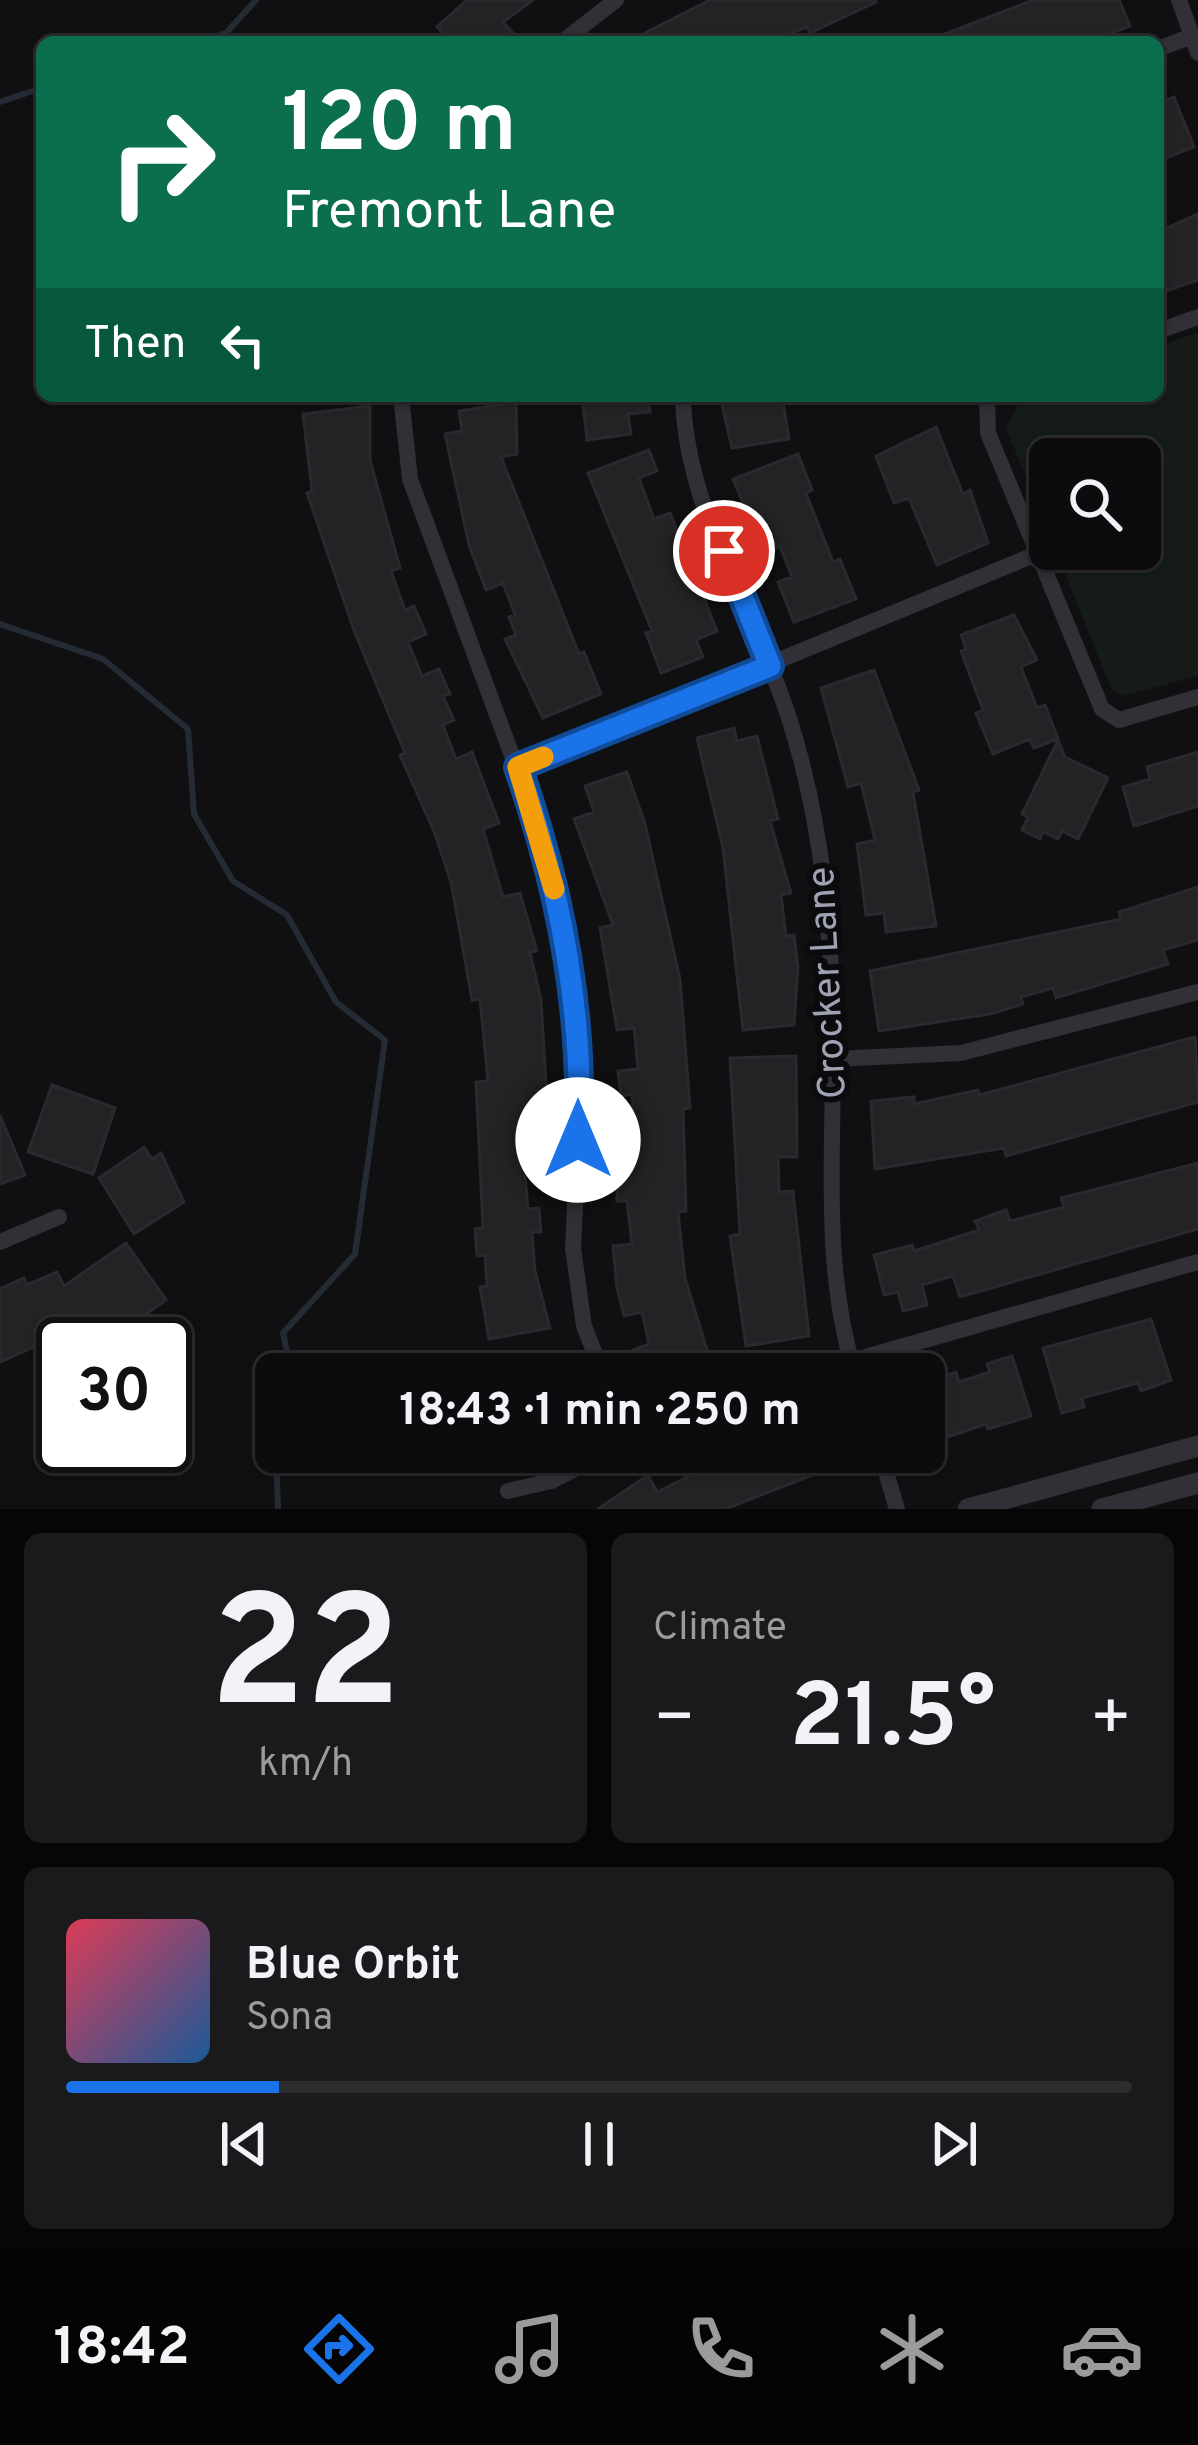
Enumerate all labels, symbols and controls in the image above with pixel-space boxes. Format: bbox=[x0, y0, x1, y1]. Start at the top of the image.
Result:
text: 120 m bbox=[282, 75, 517, 181]
icon: right bbox=[84, 84, 240, 240]
text: Fremont Lane bbox=[282, 179, 616, 248]
icon: left bbox=[210, 312, 276, 378]
text: Then bbox=[84, 317, 186, 374]
map controls bbox=[1029, 438, 1161, 570]
button: search bbox=[1029, 438, 1161, 570]
pin bbox=[673, 500, 775, 602]
icon: arrive bbox=[691, 518, 757, 584]
street label: Crocker Lane bbox=[799, 865, 860, 1100]
position arrow bbox=[515, 1077, 641, 1203]
speed limit sign: 30 bbox=[36, 1317, 192, 1473]
text: 18:43 · 1 min · 250 m bbox=[399, 1384, 801, 1441]
text: 22 bbox=[210, 1564, 401, 1762]
text: Climate bbox=[653, 1605, 787, 1654]
text: 21.5° bbox=[790, 1665, 995, 1778]
text: − bbox=[653, 1680, 696, 1763]
text: + bbox=[1089, 1680, 1132, 1763]
text: km/h bbox=[258, 1741, 353, 1790]
text: Blue Orbit bbox=[246, 1938, 460, 1995]
text: Sona bbox=[246, 1995, 333, 2044]
icon: previous bbox=[211, 2111, 277, 2177]
icon: pause bbox=[566, 2111, 632, 2177]
icon: next bbox=[921, 2111, 987, 2177]
icon: directions bbox=[297, 2307, 381, 2391]
icon: music bbox=[488, 2307, 572, 2391]
icon: phone bbox=[679, 2307, 763, 2391]
icon: climate bbox=[870, 2307, 954, 2391]
icon: car bbox=[1060, 2307, 1144, 2391]
text: 18:42 bbox=[53, 2315, 190, 2384]

